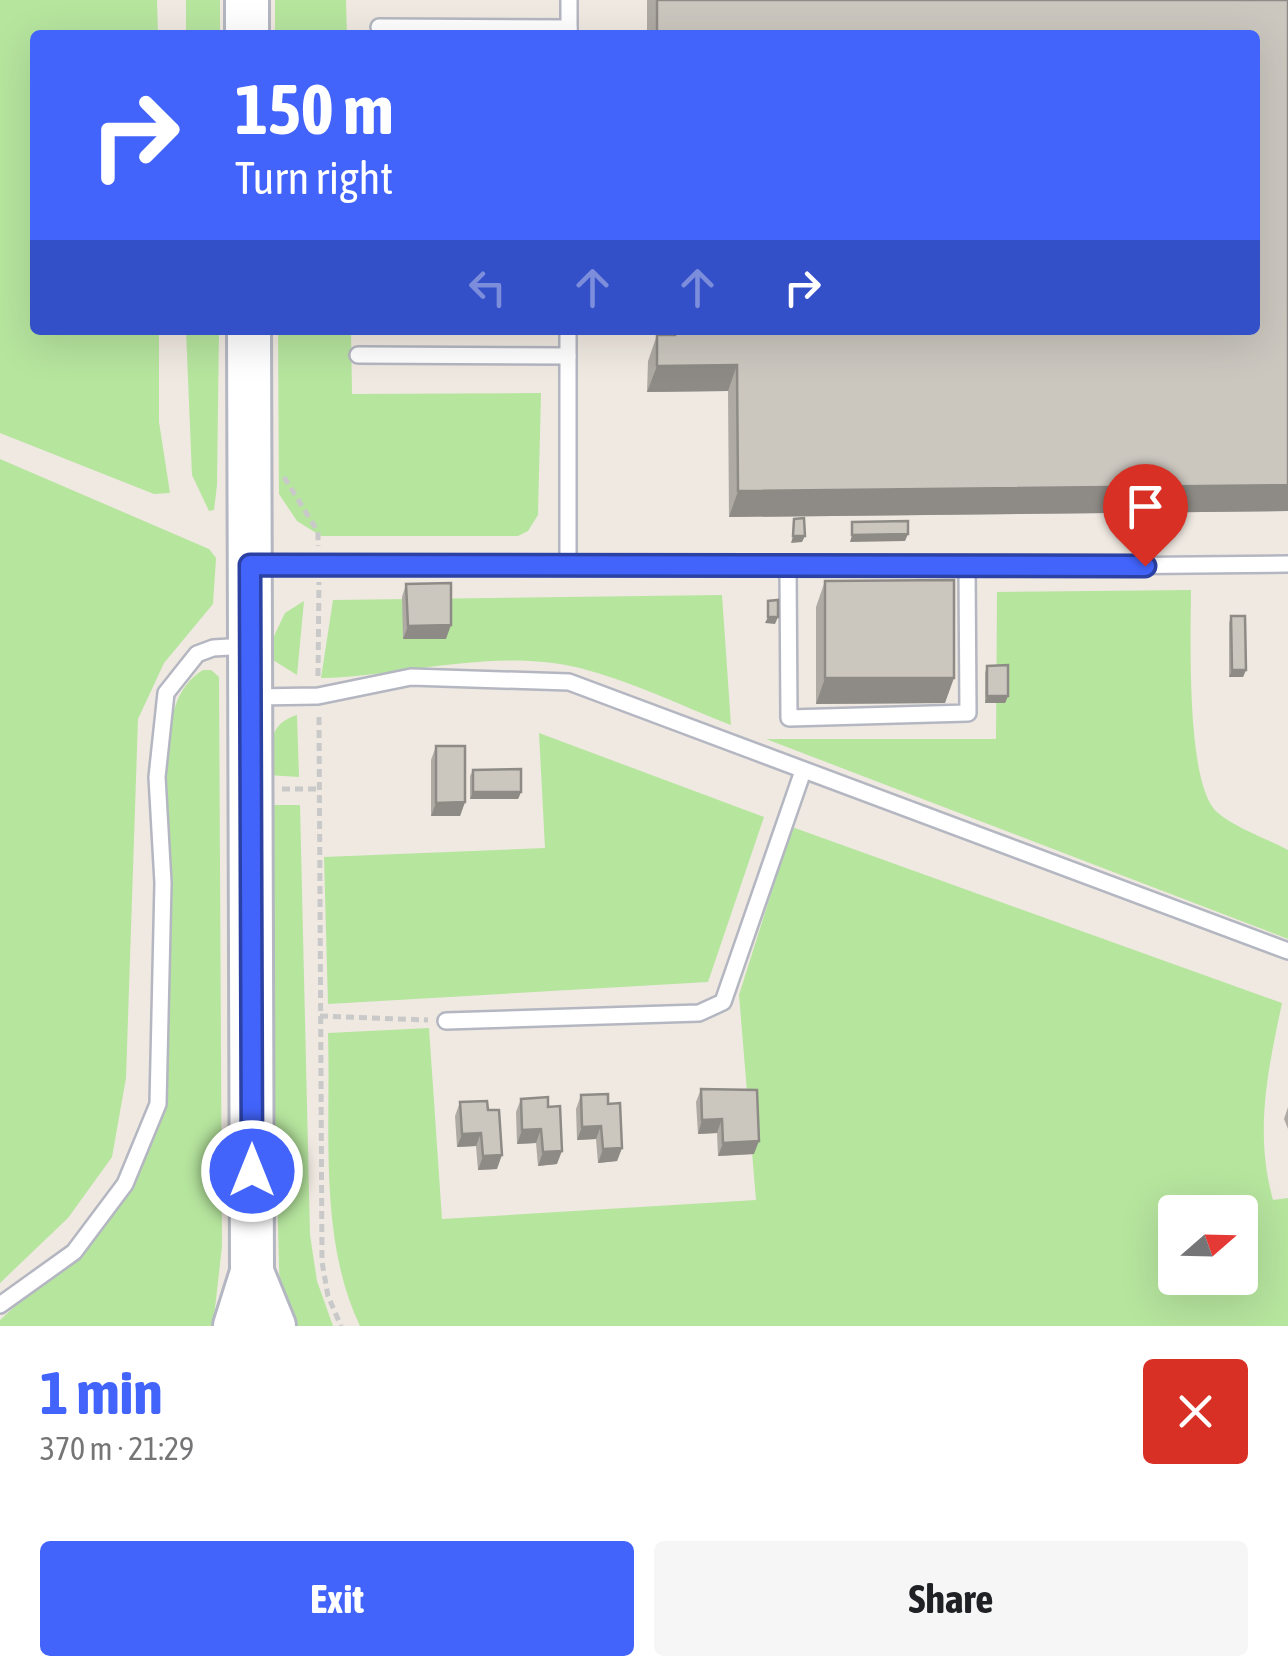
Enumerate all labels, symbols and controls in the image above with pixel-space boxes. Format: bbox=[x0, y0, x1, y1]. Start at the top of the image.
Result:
text: 150 m bbox=[235, 69, 394, 149]
icon: right bbox=[70, 70, 200, 200]
text: Turn right bbox=[235, 152, 393, 204]
icon: left bbox=[460, 260, 515, 315]
icon: ahead bbox=[565, 260, 620, 315]
icon: ahead bbox=[670, 260, 725, 315]
icon: right bbox=[775, 260, 830, 315]
pin bbox=[1103, 464, 1188, 567]
icon: arrive bbox=[1118, 479, 1173, 534]
position arrow bbox=[200, 1119, 304, 1223]
north arrow bbox=[1158, 1195, 1258, 1295]
map controls bbox=[1158, 1195, 1258, 1295]
text: 1 min bbox=[40, 1358, 163, 1427]
button: close bbox=[1143, 1359, 1248, 1464]
text: 370 m · 21:29 bbox=[40, 1430, 194, 1467]
button: Exit bbox=[40, 1541, 634, 1656]
button: Share bbox=[654, 1541, 1248, 1656]

